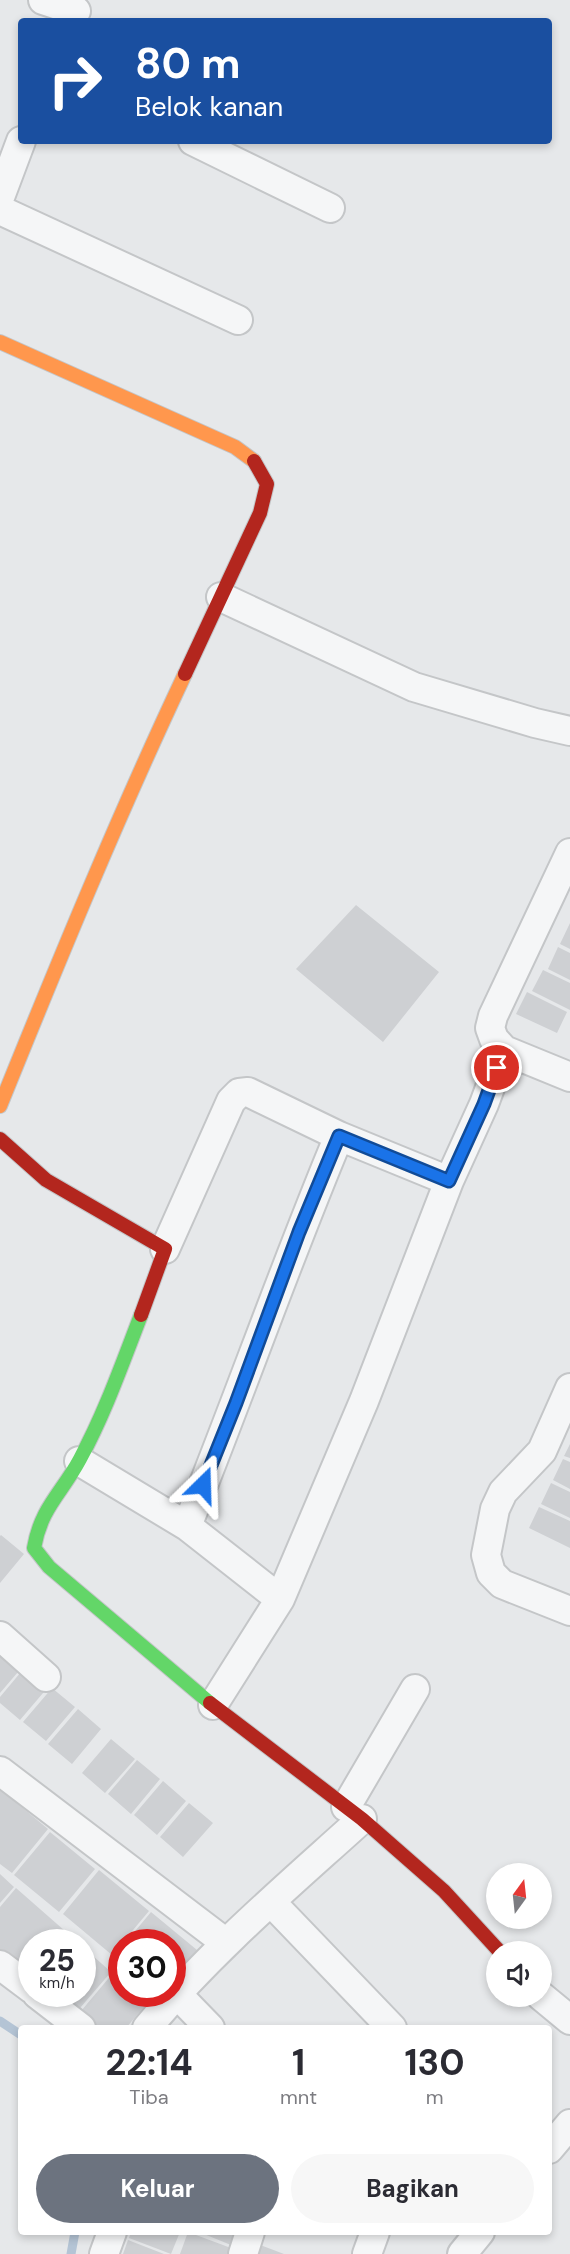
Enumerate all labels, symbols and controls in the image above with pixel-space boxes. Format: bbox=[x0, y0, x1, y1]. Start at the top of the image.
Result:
text: 80 m bbox=[135, 36, 241, 91]
icon: right bbox=[36, 42, 114, 120]
text: Belok kanan bbox=[135, 89, 283, 124]
pin bbox=[471, 1042, 522, 1093]
icon: arrive bbox=[480, 1051, 513, 1084]
position arrow bbox=[171, 1453, 235, 1517]
north arrow bbox=[486, 1863, 552, 1929]
map controls bbox=[486, 1863, 552, 2007]
speed limit sign: 30 bbox=[108, 1929, 186, 2007]
text: 25 bbox=[39, 1941, 75, 1980]
button: sound bbox=[486, 1941, 552, 2007]
text: km/h bbox=[39, 1973, 75, 1993]
text: 22:14 bbox=[105, 2039, 193, 2086]
text: 1 bbox=[292, 2039, 305, 2086]
text: 130 bbox=[404, 2039, 465, 2086]
text: Tiba bbox=[129, 2084, 169, 2110]
text: mnt bbox=[280, 2084, 317, 2110]
text: m bbox=[426, 2084, 443, 2110]
button: Keluar bbox=[36, 2154, 279, 2223]
button: Bagikan bbox=[291, 2154, 534, 2223]

